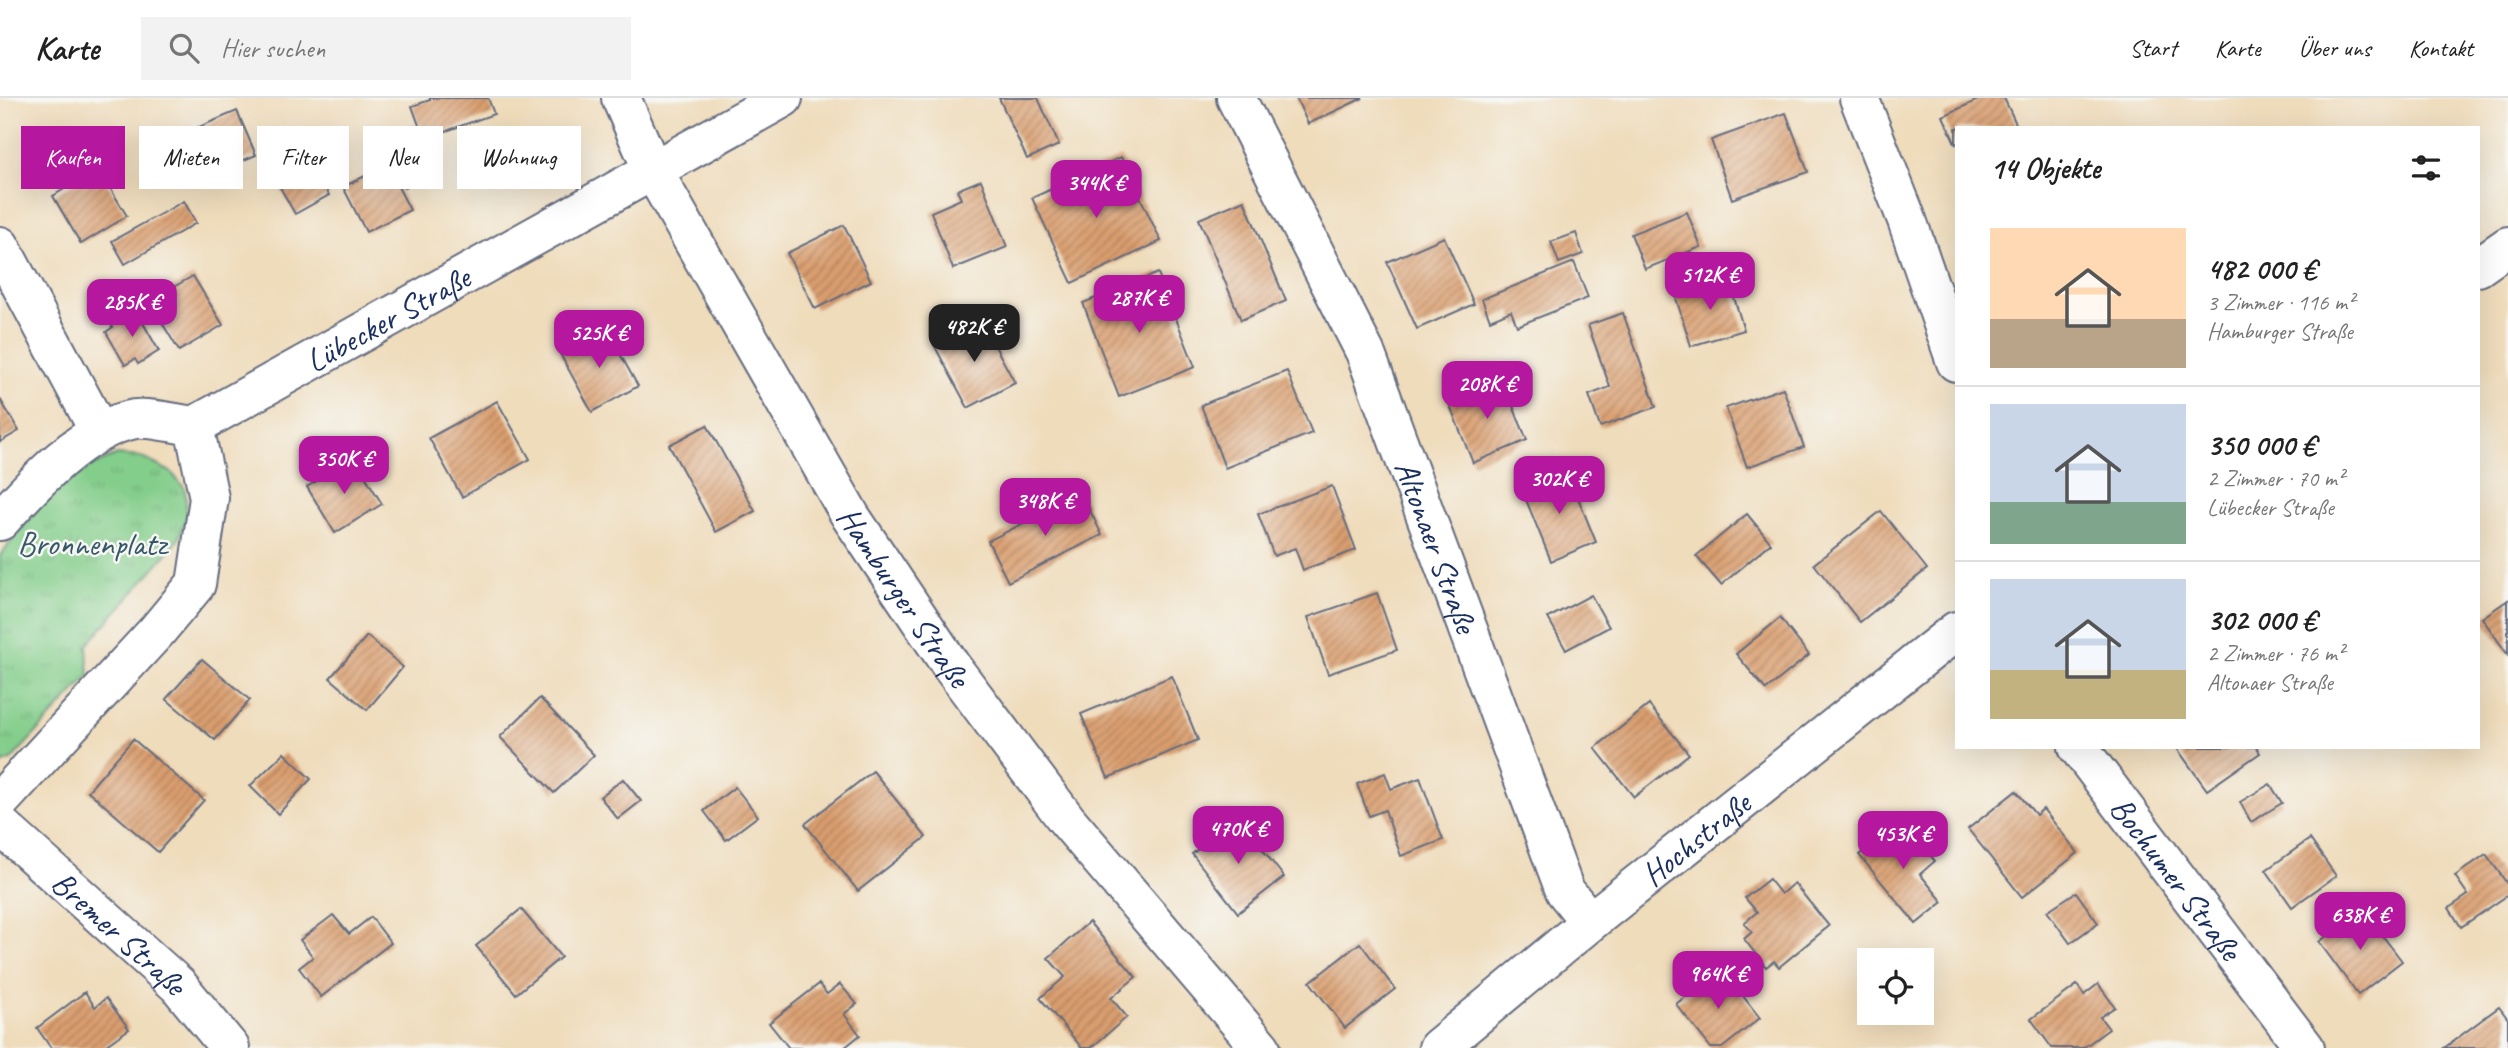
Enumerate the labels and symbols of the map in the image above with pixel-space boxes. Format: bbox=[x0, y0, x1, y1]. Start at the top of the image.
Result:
pin: 344K € bbox=[1039, 160, 1153, 220]
pin: 512K € bbox=[1653, 252, 1767, 312]
street label: Lübecker Straße bbox=[298, 255, 480, 382]
pin: 287K € bbox=[1082, 275, 1196, 335]
pin: 285K € bbox=[75, 280, 189, 339]
pin: 482K € bbox=[917, 304, 1031, 364]
pin: 525K € bbox=[542, 310, 656, 370]
pin: 208K € bbox=[1430, 362, 1544, 421]
pin: 350K € bbox=[287, 436, 401, 496]
street label: Altonaer Straße bbox=[1385, 455, 1488, 641]
pin: 302K € bbox=[1502, 456, 1616, 516]
pin: 348K € bbox=[988, 478, 1102, 538]
street label: Hamburger Straße bbox=[828, 498, 981, 698]
park label: Bronnenplatz bbox=[18, 523, 169, 565]
street label: Hochstraße bbox=[1633, 781, 1761, 895]
street label: Bochumer Straße bbox=[2101, 788, 2252, 970]
pin: 470K € bbox=[1181, 806, 1295, 866]
pin: 453K € bbox=[1846, 812, 1960, 871]
street label: Bremer Straße bbox=[43, 862, 198, 1005]
pin: 638K € bbox=[2303, 892, 2417, 952]
pin: 964K € bbox=[1661, 951, 1775, 1011]

